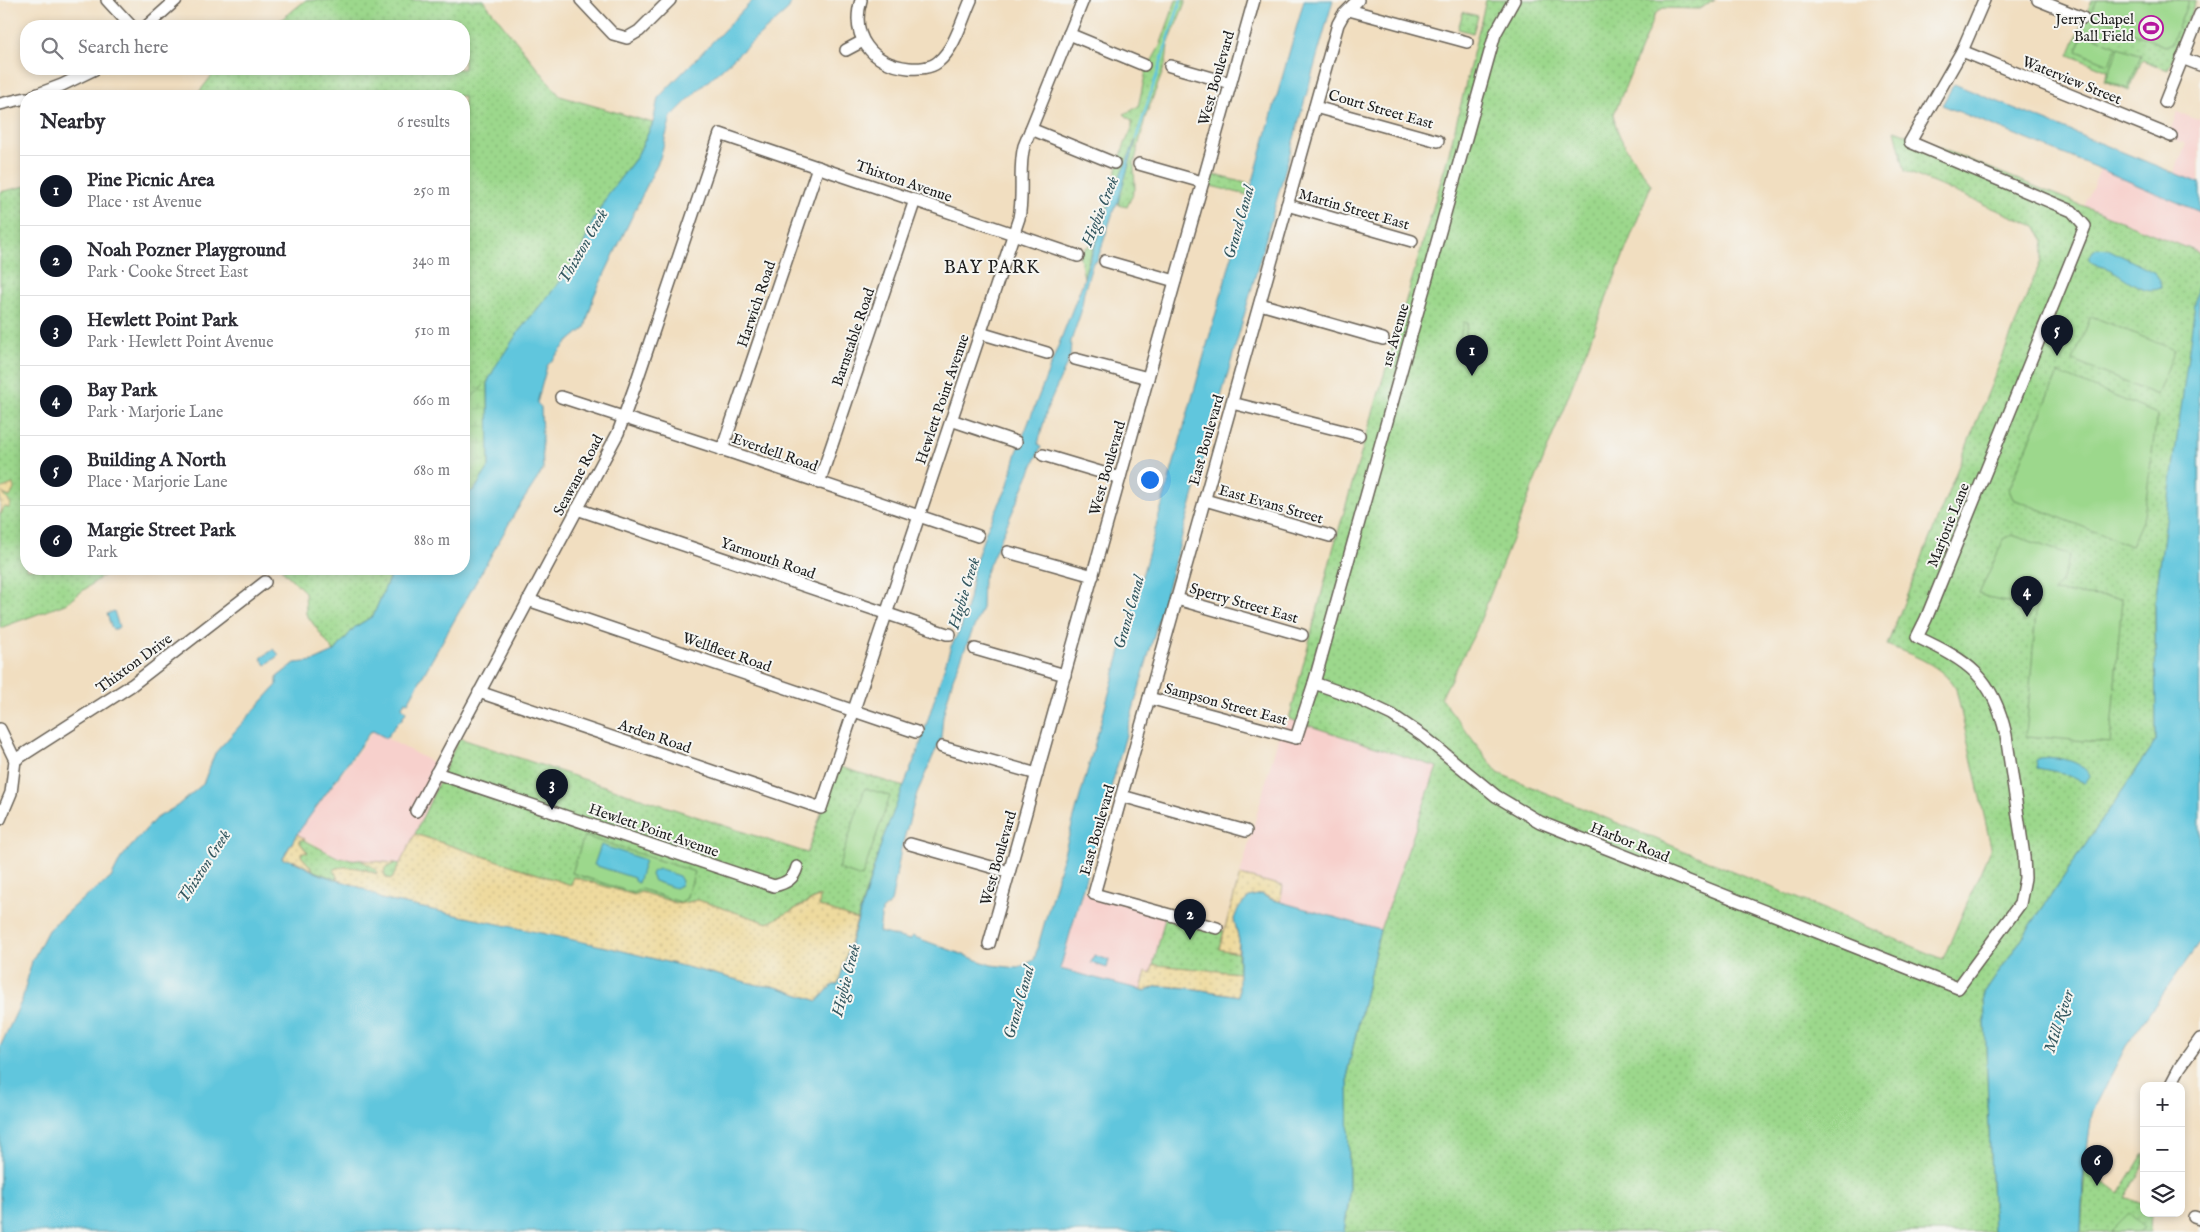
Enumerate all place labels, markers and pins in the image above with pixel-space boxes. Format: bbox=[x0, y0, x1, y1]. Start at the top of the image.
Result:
place label: Jerry Chapel Ball Field bbox=[2053, 10, 2135, 46]
sports icon: Jerry Chapel Ball Field bbox=[2138, 15, 2164, 41]
pin: 5 bbox=[2041, 315, 2073, 356]
pin: 1 bbox=[1456, 335, 1488, 376]
pin: 4 bbox=[2011, 576, 2043, 617]
pin: 3 bbox=[536, 769, 568, 810]
pin: 2 bbox=[1174, 899, 1206, 940]
pin: 6 bbox=[2081, 1145, 2113, 1186]

